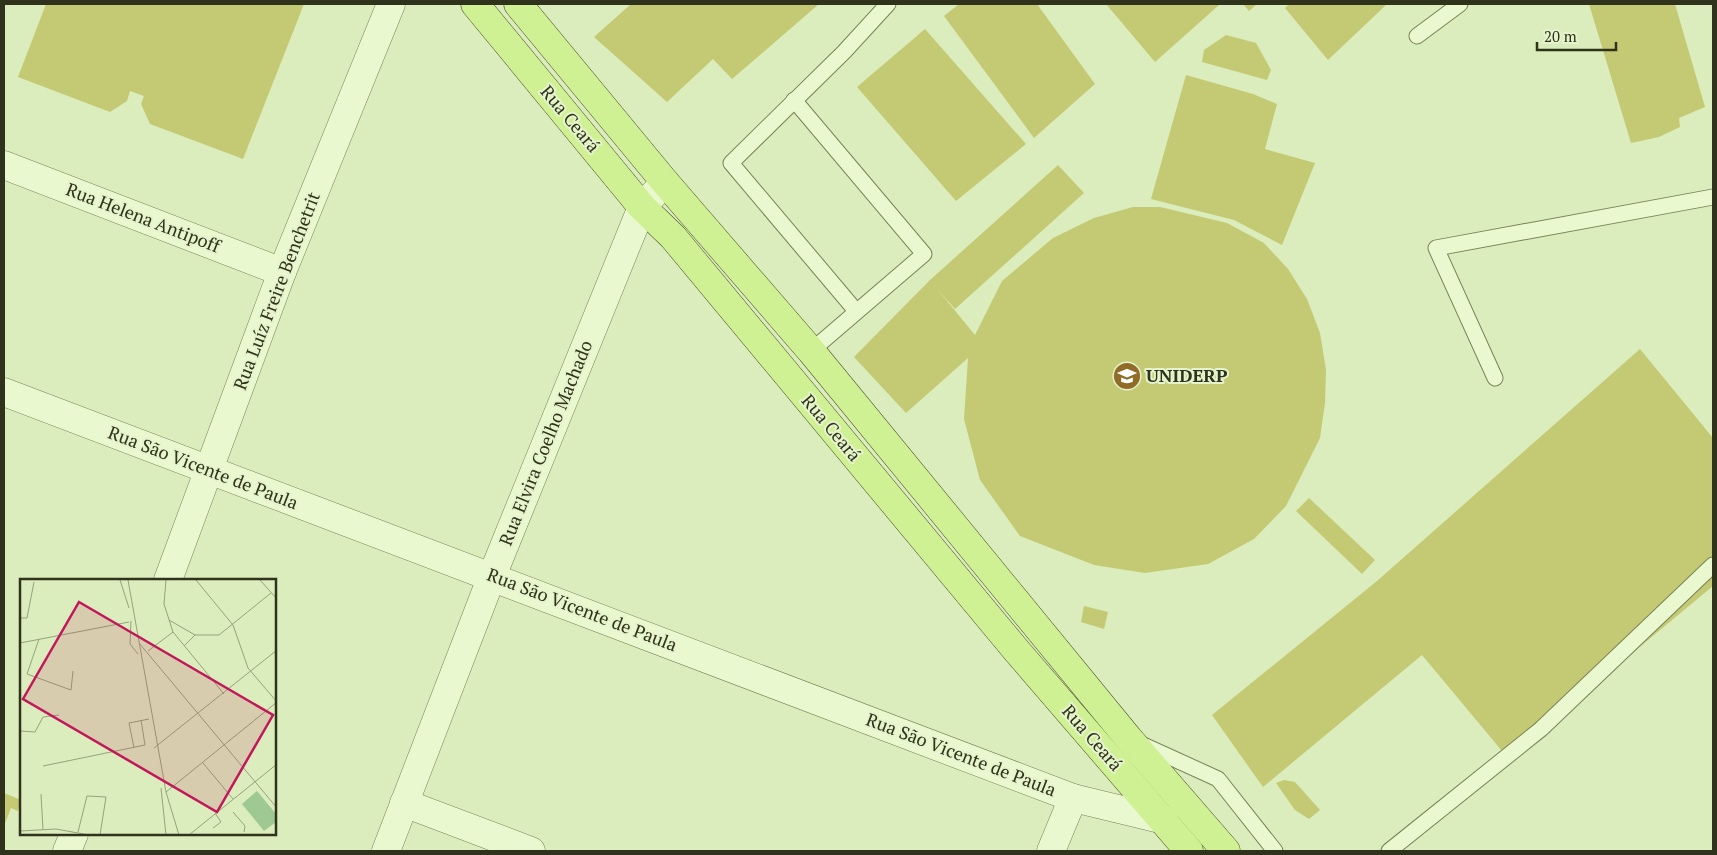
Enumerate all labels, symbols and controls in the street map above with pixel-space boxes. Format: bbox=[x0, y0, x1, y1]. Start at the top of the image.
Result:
scale bar bbox=[1537, 20, 1616, 52]
text: 20 m bbox=[1544, 26, 1577, 46]
street label: Rua Ceará bbox=[536, 80, 606, 157]
street label: Rua Helena Antipoff bbox=[63, 177, 226, 258]
street label: Rua Luíz Freire Benchetrit bbox=[227, 188, 325, 393]
street label: Rua Elvira Coelho Machado bbox=[493, 336, 597, 549]
school or university icon: UNIDERP bbox=[1112, 361, 1142, 391]
place label: UNIDERP bbox=[1146, 363, 1228, 387]
street label: Rua Ceará bbox=[797, 389, 867, 466]
street label: Rua São Vicente de Paula bbox=[105, 420, 302, 514]
street label: Rua São Vicente de Paula bbox=[484, 562, 681, 656]
inset map bbox=[20, 579, 276, 835]
street label: Rua Ceará bbox=[1057, 699, 1128, 776]
street label: Rua São Vicente de Paula bbox=[863, 707, 1060, 801]

